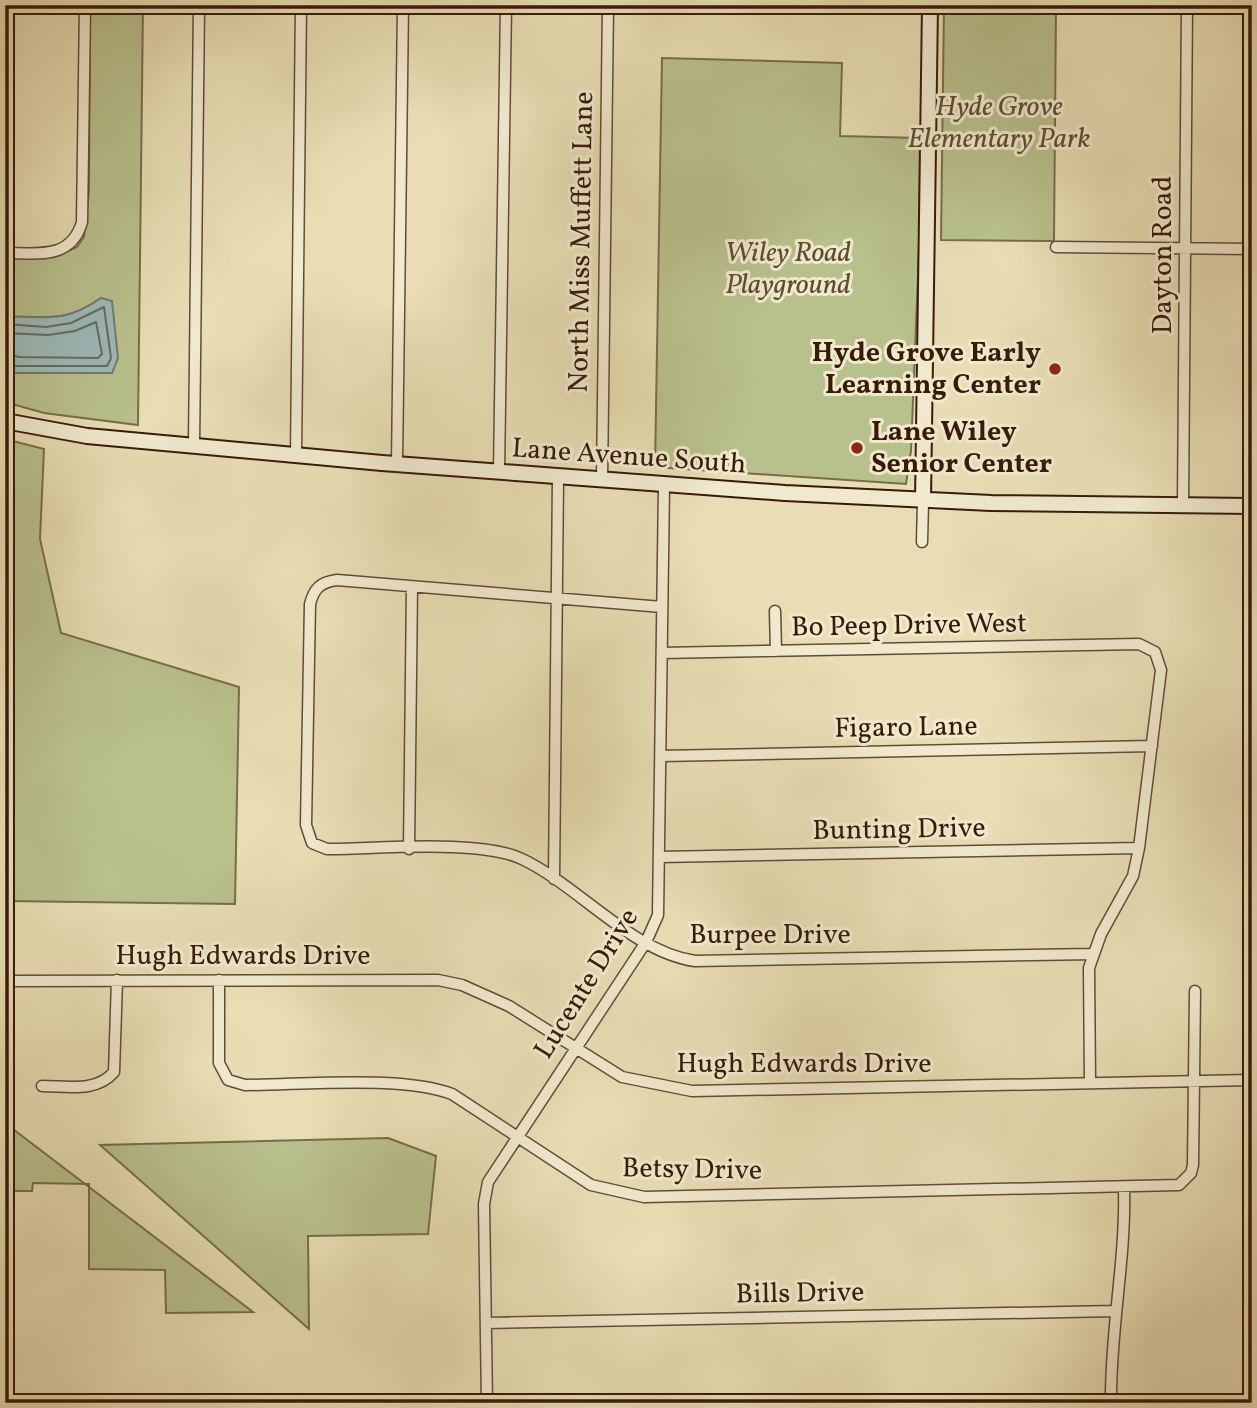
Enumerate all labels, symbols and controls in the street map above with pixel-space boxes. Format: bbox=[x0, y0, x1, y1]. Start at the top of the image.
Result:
park label: Hyde Grove Elementary Park bbox=[908, 88, 1090, 159]
street label: North Miss Muffett Lane bbox=[560, 91, 604, 393]
street label: Dayton Road bbox=[1144, 176, 1183, 334]
park label: Wiley Road Playground bbox=[725, 234, 851, 305]
place label: Hyde Grove Early Learning Center bbox=[812, 334, 1041, 405]
marker: Hyde Grove Early Learning Center bbox=[1047, 361, 1063, 377]
place label: Lane Wiley Senior Center bbox=[871, 413, 1052, 484]
street label: Lane Avenue South bbox=[510, 429, 748, 485]
marker: Lane Wiley Senior Center bbox=[849, 440, 865, 456]
street label: Bo Peep Drive West bbox=[791, 604, 1027, 648]
street label: Figaro Lane bbox=[834, 707, 978, 749]
street label: Bunting Drive bbox=[812, 809, 986, 851]
street label: Lucente Drive bbox=[525, 901, 649, 1067]
street label: Burpee Drive bbox=[689, 916, 851, 955]
street label: Hugh Edwards Drive bbox=[115, 937, 371, 976]
street label: Hugh Edwards Drive bbox=[676, 1045, 932, 1084]
street label: Betsy Drive bbox=[622, 1149, 762, 1191]
street label: Bills Drive bbox=[735, 1273, 865, 1315]

